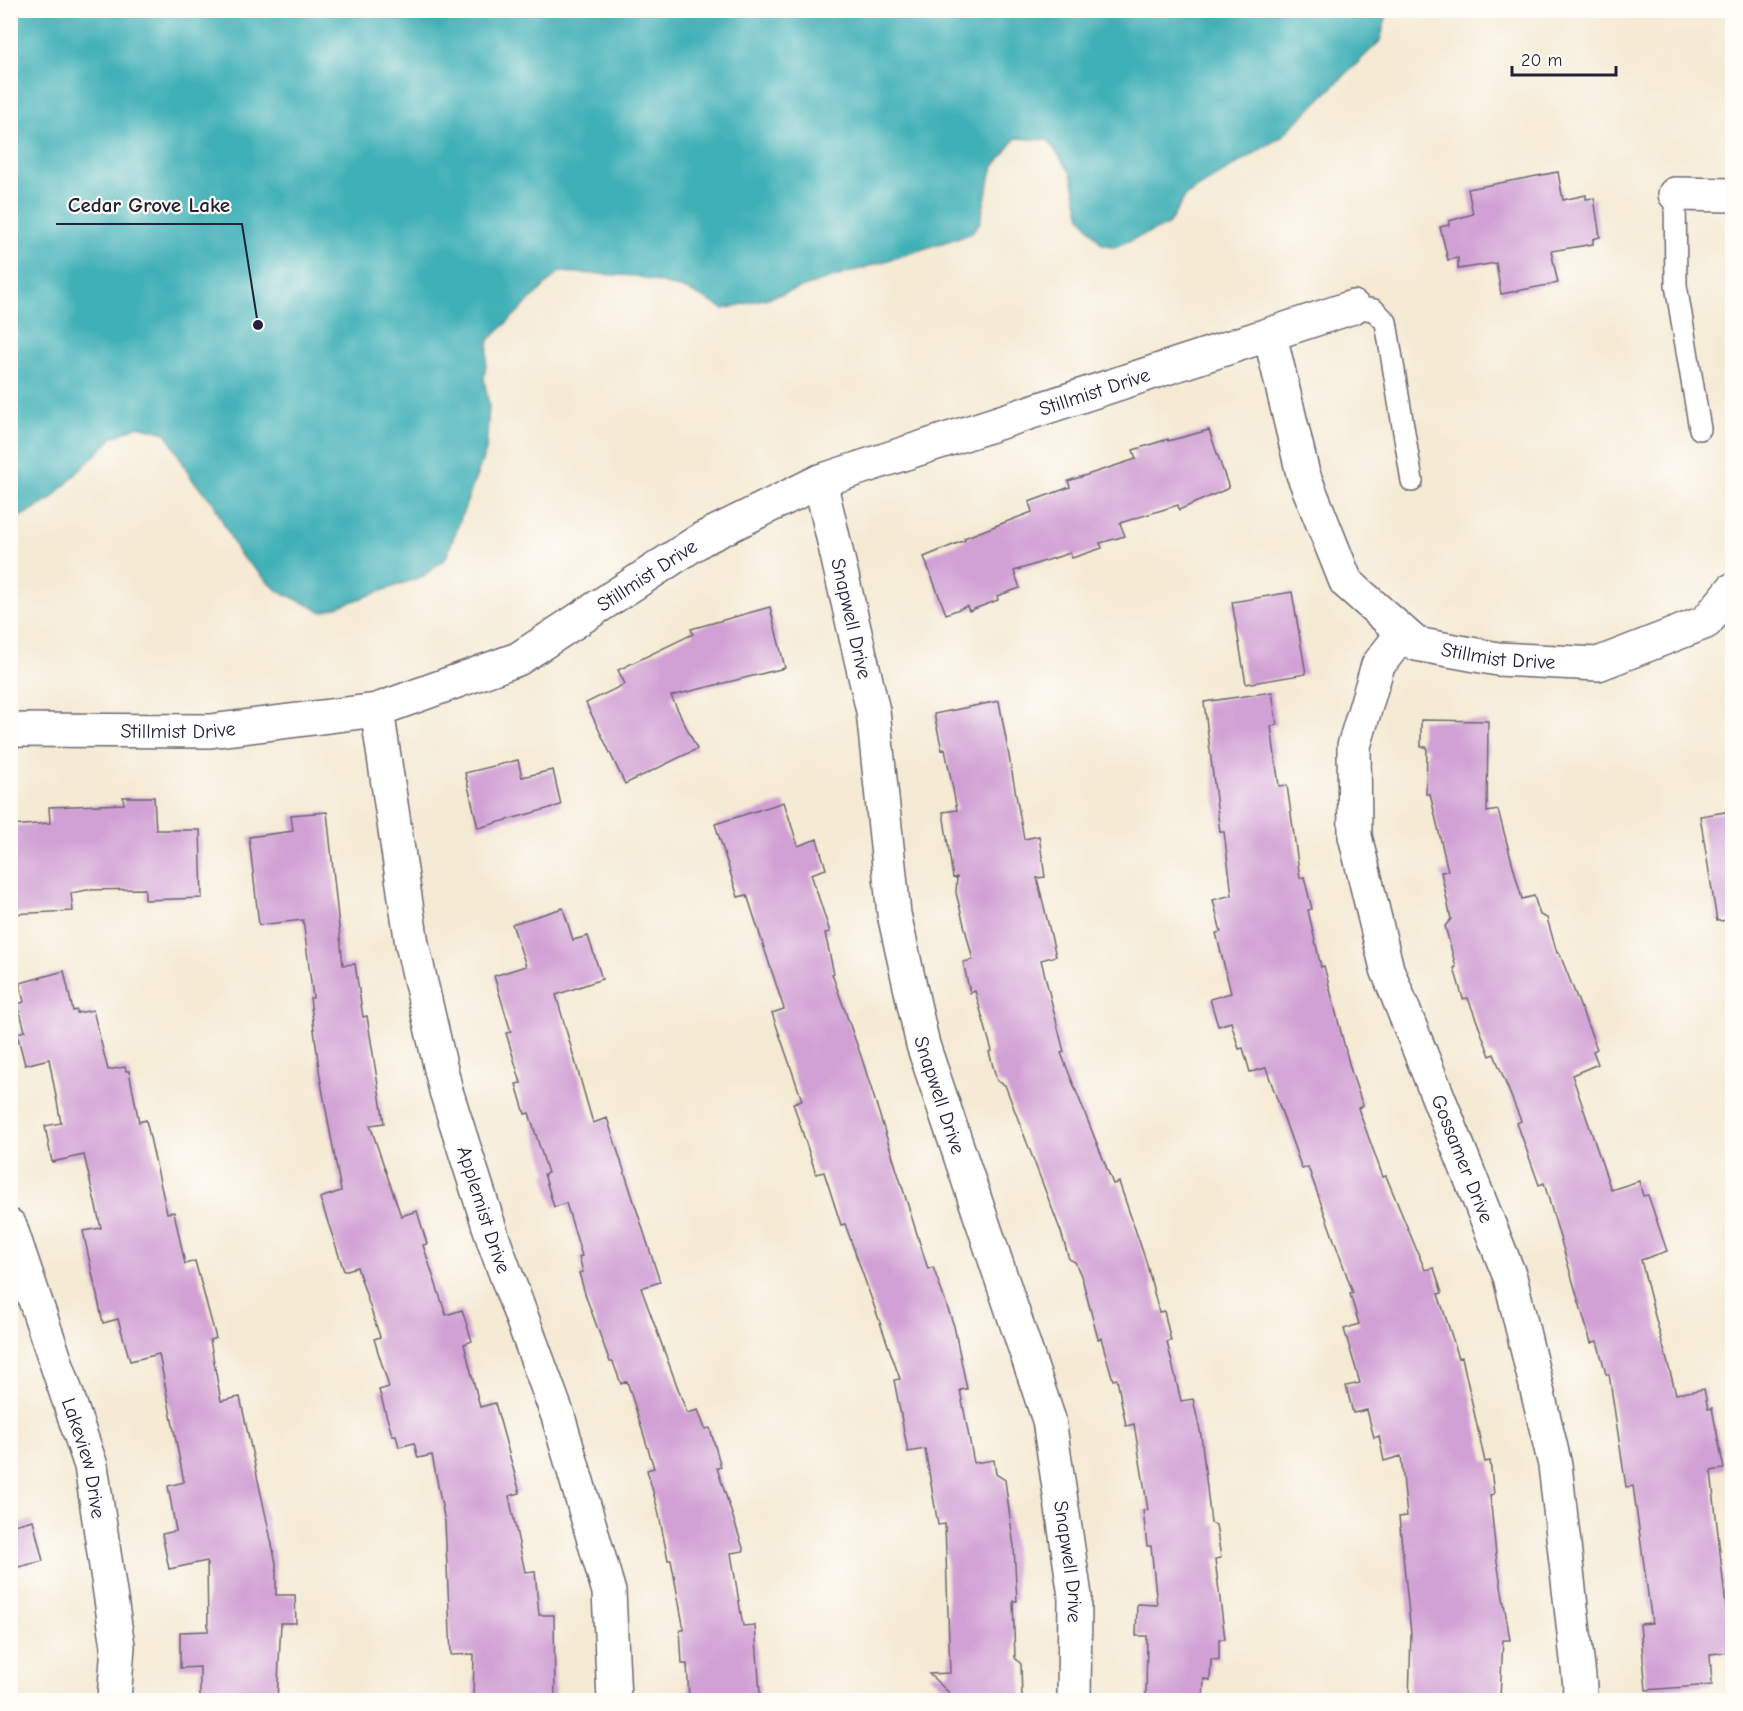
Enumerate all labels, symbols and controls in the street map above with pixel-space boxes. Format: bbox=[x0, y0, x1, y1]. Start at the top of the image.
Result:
scale bar bbox=[1512, 39, 1616, 77]
text: 20 m bbox=[1521, 50, 1562, 71]
callout: Cedar Grove Lake bbox=[56, 185, 242, 224]
text: Cedar Grove Lake bbox=[68, 193, 230, 217]
street label: Stillmist Drive bbox=[1036, 363, 1153, 421]
street label: Stillmist Drive bbox=[593, 534, 702, 616]
street label: Snapwell Drive bbox=[826, 556, 876, 681]
street label: Stillmist Drive bbox=[1439, 638, 1556, 674]
street label: Stillmist Drive bbox=[120, 717, 237, 743]
street label: Snapwell Drive bbox=[909, 1034, 970, 1157]
street label: Gossamer Drive bbox=[1426, 1091, 1498, 1226]
street label: Applemist Drive bbox=[452, 1143, 515, 1276]
street label: Lakeview Drive bbox=[57, 1395, 110, 1520]
street label: Snapwell Drive bbox=[1049, 1499, 1086, 1623]

